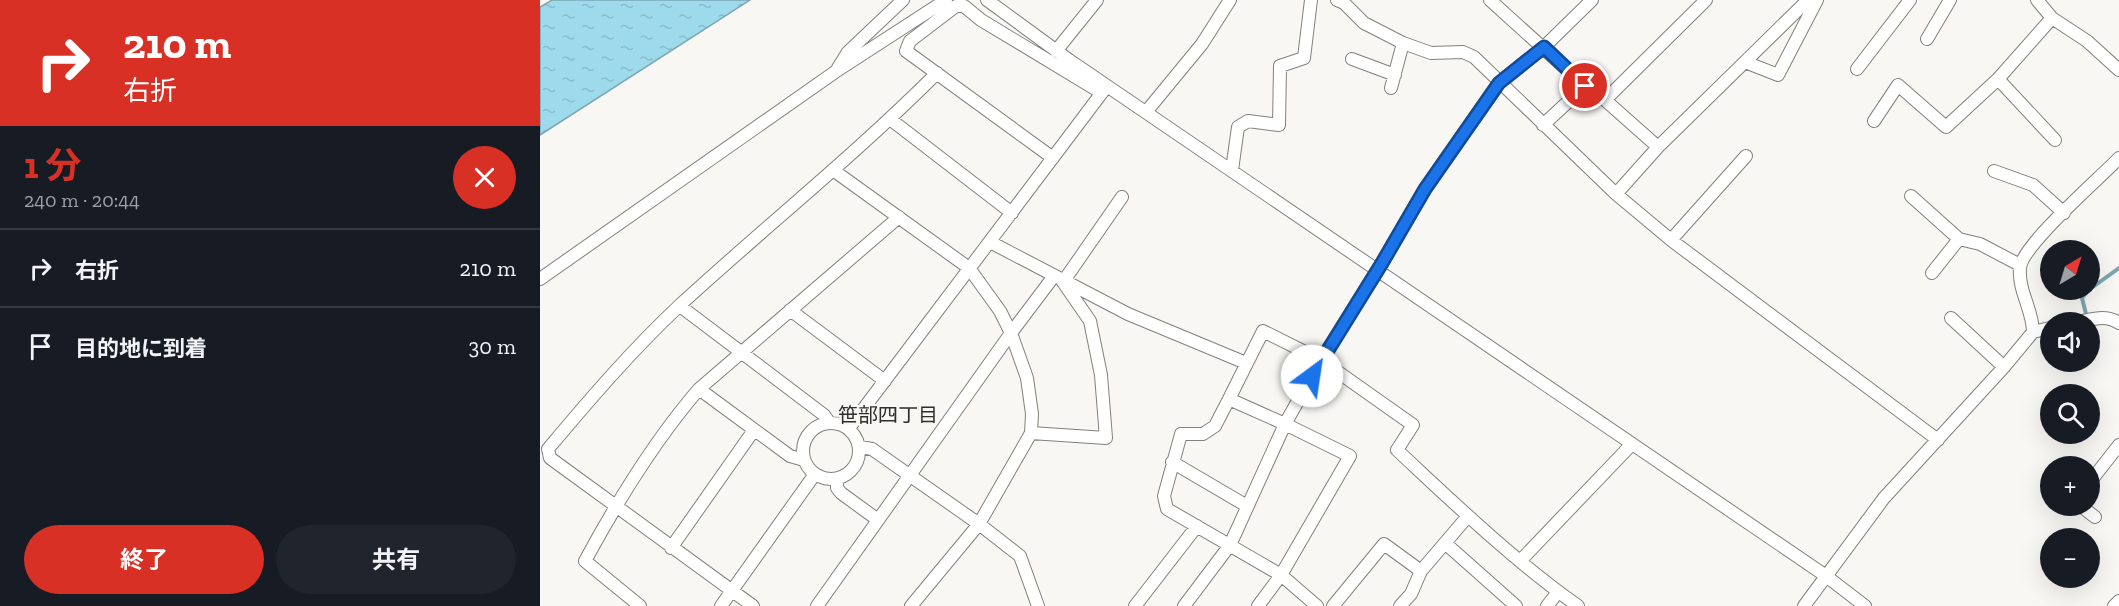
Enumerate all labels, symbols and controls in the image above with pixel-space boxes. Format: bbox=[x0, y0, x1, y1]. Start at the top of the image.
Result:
text: 210 m bbox=[123, 18, 231, 69]
icon: right bbox=[24, 24, 102, 102]
pin bbox=[1559, 60, 1610, 111]
icon: arrive bbox=[1568, 69, 1601, 102]
text: 右折 bbox=[123, 75, 177, 107]
text: 1 分 bbox=[24, 144, 81, 187]
button: close bbox=[453, 146, 516, 209]
text: 240 m · 20:44 bbox=[24, 188, 140, 212]
north arrow bbox=[2040, 240, 2100, 300]
map controls bbox=[2040, 240, 2100, 588]
icon: right bbox=[24, 252, 57, 285]
text: 210 m bbox=[460, 255, 516, 282]
text: 右折 bbox=[75, 257, 119, 284]
button: sound bbox=[2040, 312, 2100, 372]
icon: arrive bbox=[24, 330, 57, 363]
text: 30 m bbox=[469, 333, 516, 360]
text: 目的地に到着 bbox=[75, 335, 207, 362]
position arrow bbox=[1280, 344, 1344, 408]
button: search bbox=[2040, 384, 2100, 444]
district label: 笹部四丁目 bbox=[838, 403, 938, 427]
button: + bbox=[2040, 456, 2100, 516]
button: 終了 bbox=[24, 525, 264, 594]
button: 共有 bbox=[276, 525, 516, 594]
button: − bbox=[2040, 528, 2100, 588]

